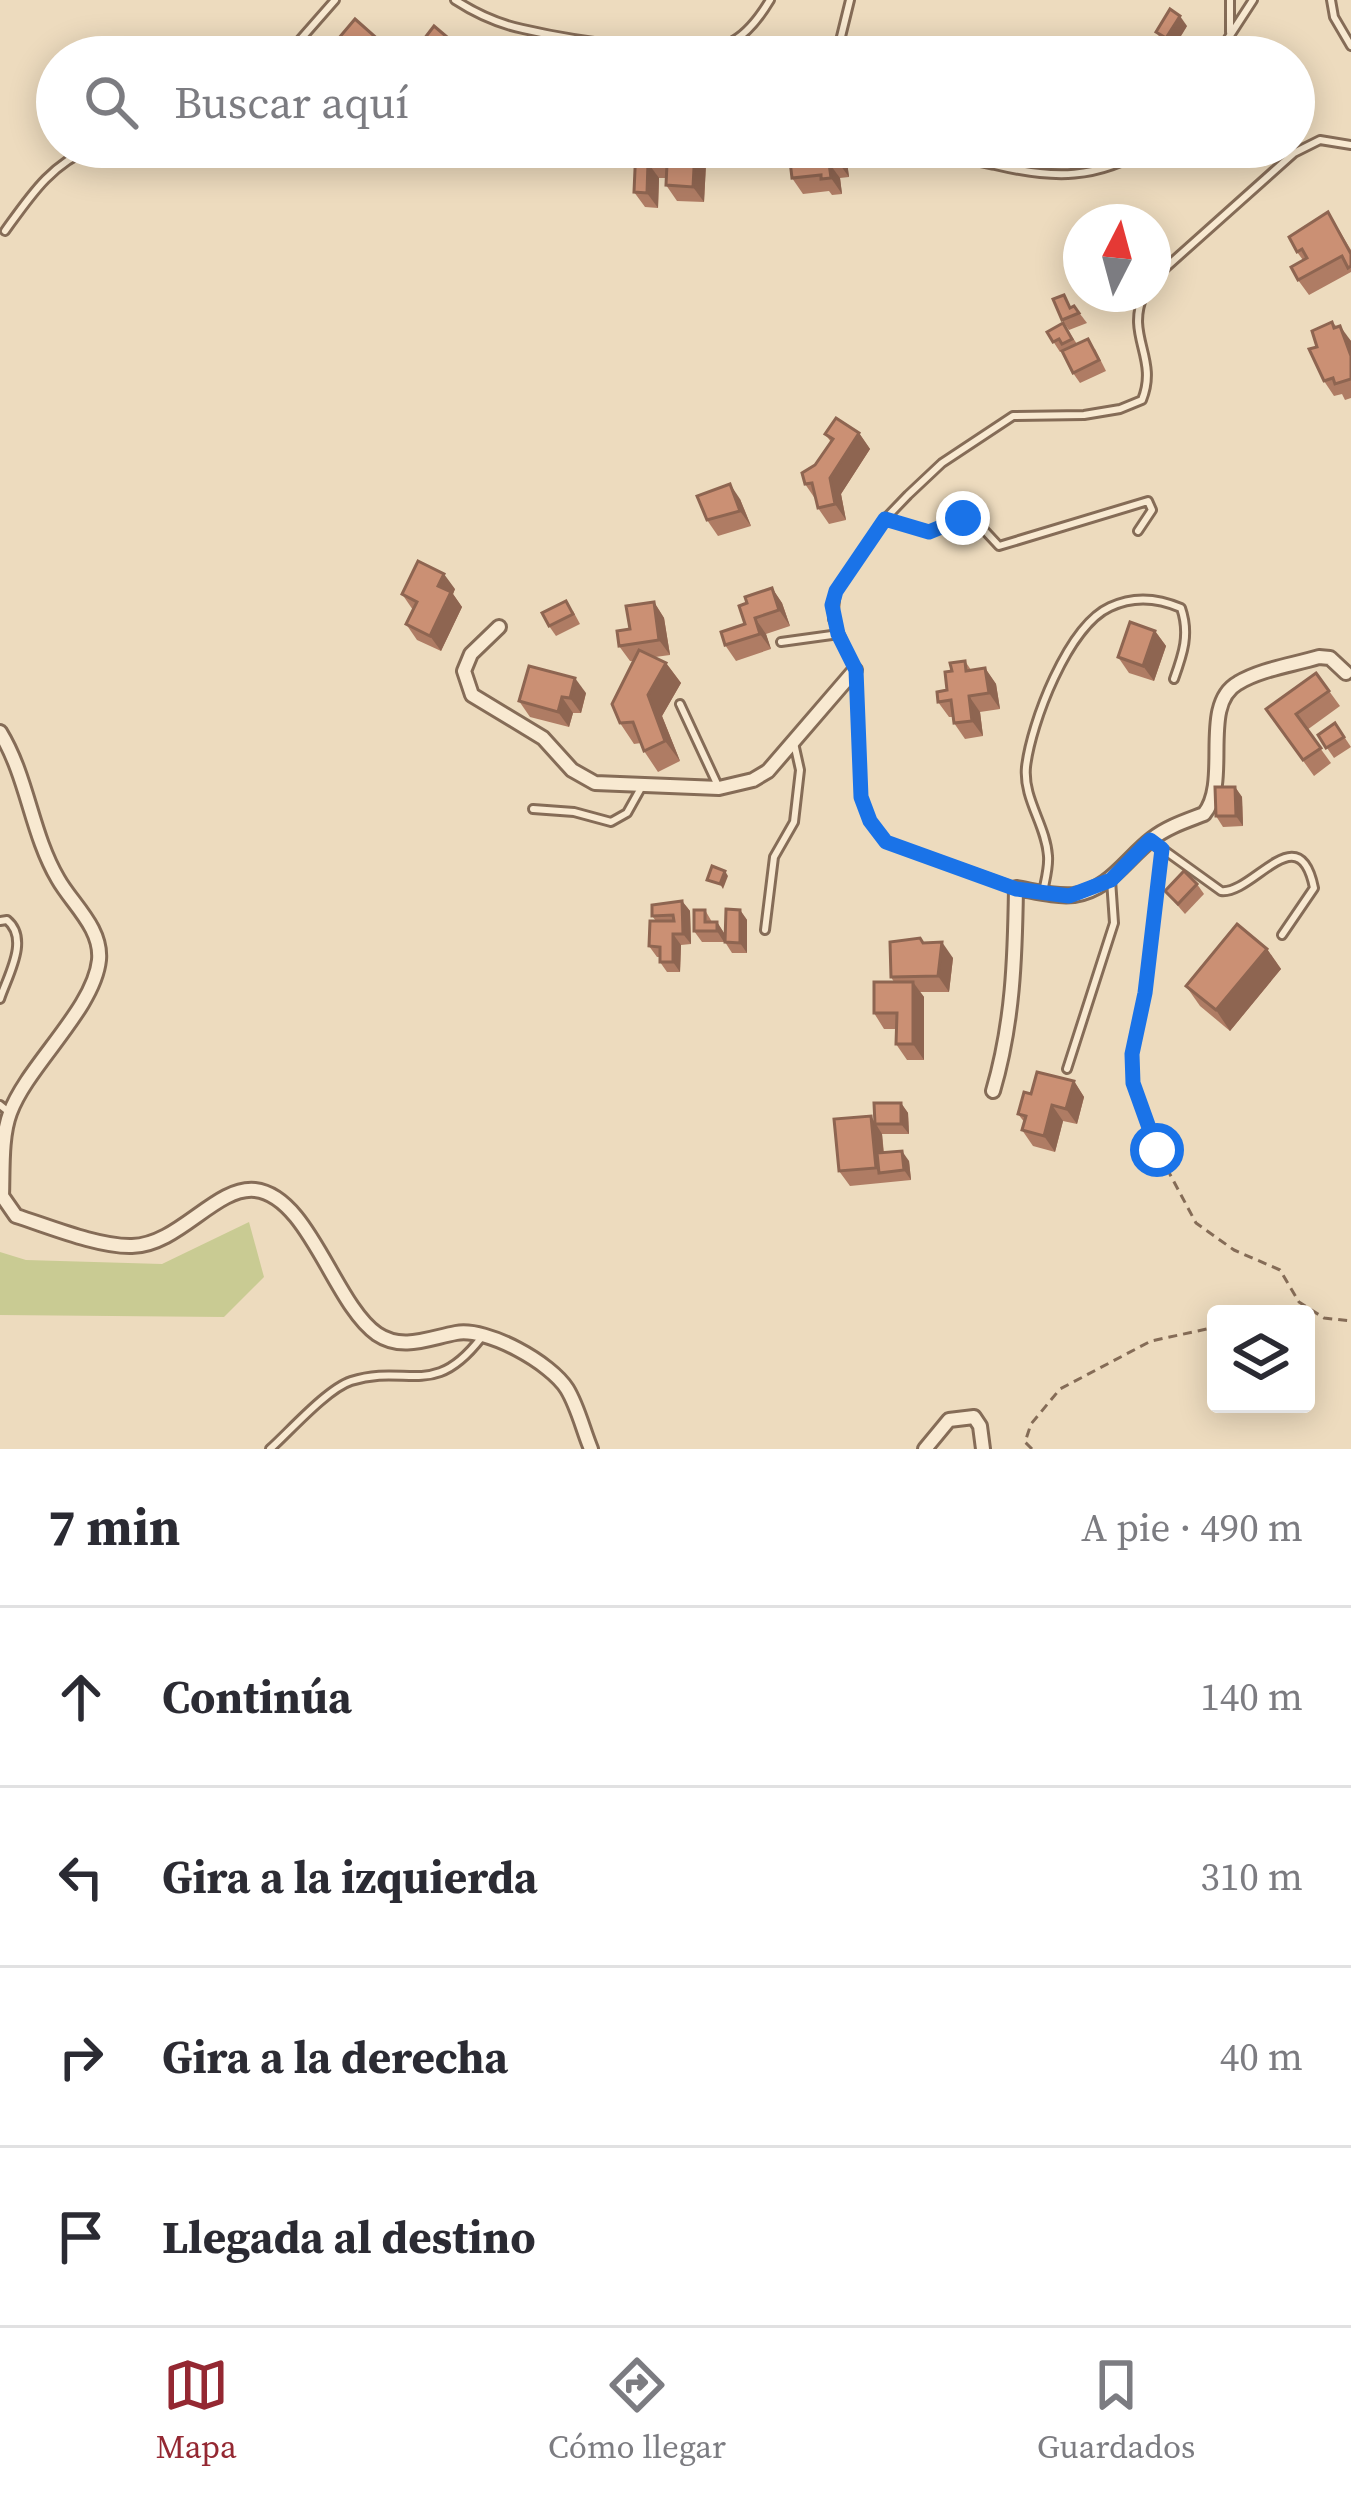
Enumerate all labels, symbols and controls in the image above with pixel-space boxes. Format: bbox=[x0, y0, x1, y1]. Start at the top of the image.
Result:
search box bbox=[36, 36, 1315, 168]
icon: search bbox=[78, 69, 144, 135]
text: Buscar aquí bbox=[174, 71, 409, 133]
north arrow bbox=[1063, 204, 1171, 312]
route end bbox=[936, 491, 990, 545]
route start bbox=[1130, 1123, 1184, 1177]
map controls bbox=[1207, 1305, 1315, 1413]
button: layers bbox=[1207, 1305, 1315, 1413]
text: 7 min bbox=[48, 1492, 180, 1562]
text: A pie · 490 m bbox=[1081, 1501, 1303, 1554]
icon: ahead bbox=[48, 1664, 114, 1730]
text: Continúa bbox=[162, 1666, 352, 1728]
text: 140 m bbox=[1200, 1670, 1303, 1723]
icon: left bbox=[48, 1844, 114, 1910]
text: Gira a la izquierda bbox=[162, 1846, 538, 1908]
text: 310 m bbox=[1200, 1850, 1303, 1903]
icon: right bbox=[48, 2024, 114, 2090]
text: Gira a la derecha bbox=[162, 2026, 508, 2088]
text: 40 m bbox=[1220, 2030, 1303, 2083]
icon: arrive bbox=[48, 2204, 114, 2270]
text: Llegada al destino bbox=[162, 2206, 536, 2268]
tab: Mapa bbox=[156, 2352, 237, 2469]
tab: Cómo llegar bbox=[548, 2352, 726, 2469]
tab: Guardados bbox=[1037, 2352, 1195, 2469]

